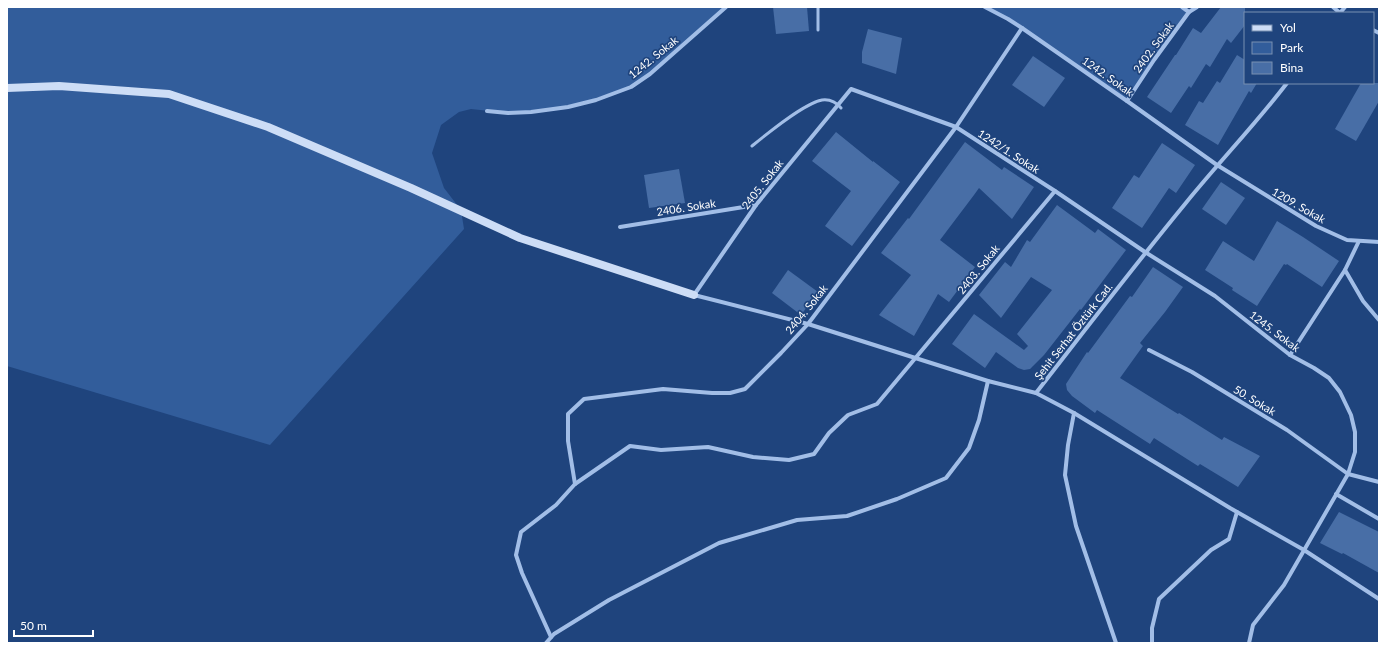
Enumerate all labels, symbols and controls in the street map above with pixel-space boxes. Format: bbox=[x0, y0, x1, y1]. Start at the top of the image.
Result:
legend bbox=[1244, 12, 1374, 84]
street label: 2402. Sokak bbox=[1130, 19, 1176, 75]
text: Yol bbox=[1280, 20, 1296, 35]
street label: 1242. Sokak bbox=[626, 33, 681, 81]
text: Park bbox=[1280, 40, 1304, 55]
street label: 1242. Sokak bbox=[1080, 54, 1137, 99]
text: Bina bbox=[1280, 60, 1303, 75]
street label: 1242/1. Sokak bbox=[976, 126, 1043, 176]
street label: 2405. Sokak bbox=[738, 156, 786, 212]
street label: 1209. Sokak bbox=[1270, 184, 1328, 226]
street label: 2406. Sokak bbox=[655, 196, 717, 218]
street label: 2403. Sokak bbox=[954, 241, 1002, 296]
street label: Şehit Serhat Öztürk Cad. bbox=[1031, 280, 1115, 382]
street label: 2404. Sokak bbox=[782, 281, 830, 336]
street label: 1245. Sokak bbox=[1247, 308, 1303, 354]
street label: 50. Sokak bbox=[1232, 382, 1279, 418]
scale bar bbox=[14, 612, 93, 638]
text: 50 m bbox=[20, 618, 47, 633]

